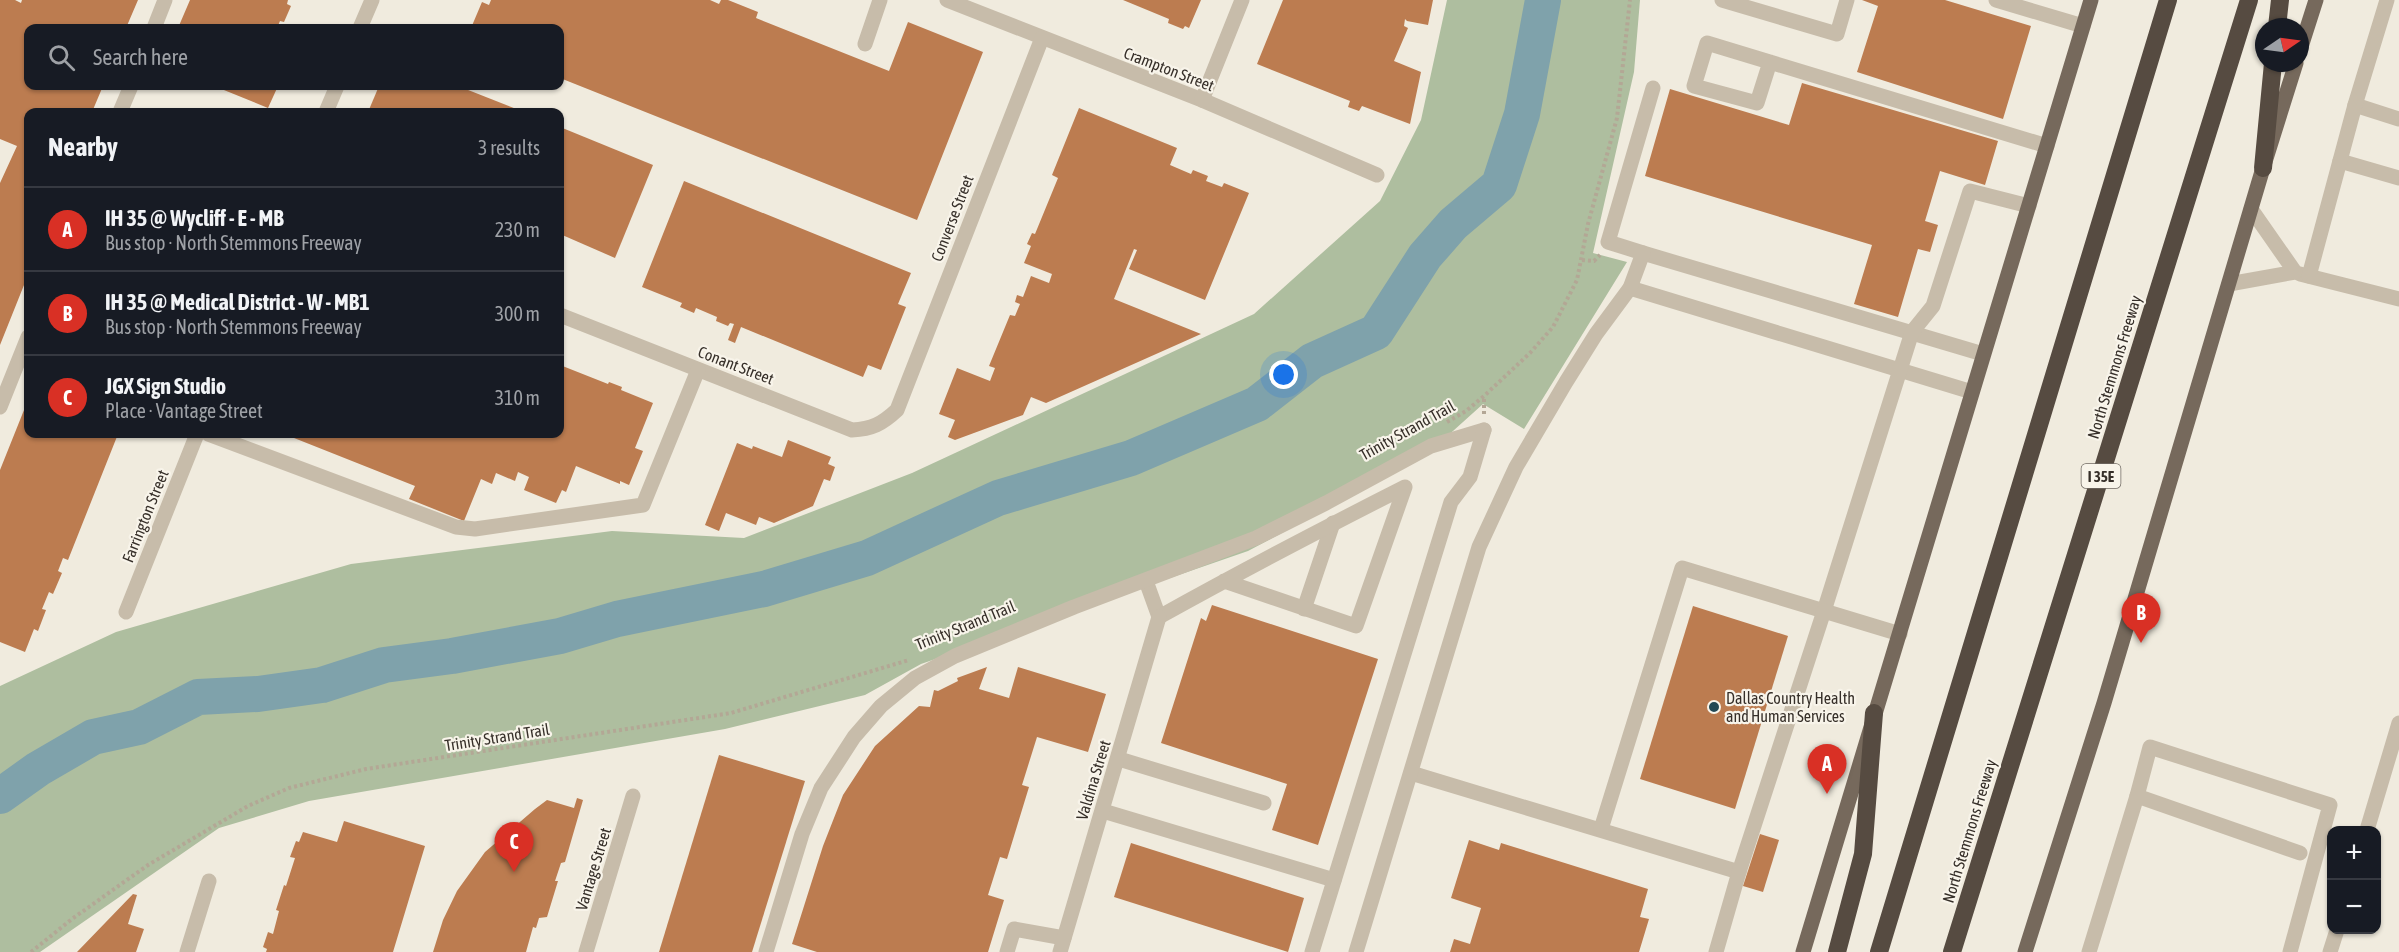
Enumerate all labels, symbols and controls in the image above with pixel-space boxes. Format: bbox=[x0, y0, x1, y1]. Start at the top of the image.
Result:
north arrow bbox=[2255, 18, 2309, 72]
search box bbox=[24, 24, 564, 90]
icon: search bbox=[45, 41, 78, 74]
text: Search here bbox=[93, 44, 188, 70]
street label: Crampton Street bbox=[1121, 44, 1217, 96]
text: Nearby bbox=[48, 132, 118, 162]
text: 3 results bbox=[478, 136, 540, 159]
street label: Converse Street bbox=[927, 172, 977, 264]
text: IH 35 @ Wycliff - E - MB bbox=[105, 205, 284, 231]
text: A bbox=[63, 218, 72, 241]
text: 230 m bbox=[495, 218, 540, 241]
text: Bus stop · North Stemmons Freeway bbox=[105, 231, 362, 254]
text: IH 35 @ Medical District - W - MB1 bbox=[105, 289, 370, 315]
street label: North Stemmons Freeway bbox=[2084, 293, 2145, 441]
text: B bbox=[63, 302, 72, 325]
text: 300 m bbox=[495, 302, 540, 325]
text: Bus stop · North Stemmons Freeway bbox=[105, 315, 362, 338]
street label: Conant Street bbox=[696, 342, 777, 388]
your location bbox=[1269, 360, 1298, 389]
text: JGX Sign Studio bbox=[105, 373, 226, 399]
text: C bbox=[63, 386, 72, 409]
text: 310 m bbox=[495, 386, 540, 409]
street label: Trinity Strand Trail bbox=[1356, 396, 1459, 464]
text: Place · Vantage Street bbox=[105, 399, 263, 422]
road number: I 35E bbox=[2082, 464, 2120, 488]
street label: Farrington Street bbox=[118, 467, 173, 565]
pin: B bbox=[2122, 594, 2160, 643]
street label: Trinity Strand Trail bbox=[913, 597, 1019, 654]
place label: Dallas Country Health and Human Services bbox=[1726, 689, 1855, 725]
marker: Dallas Country Health and Human Services bbox=[1707, 700, 1721, 714]
street label: Trinity Strand Trail bbox=[443, 720, 552, 755]
street label: Valdina Street bbox=[1072, 737, 1114, 822]
pin: A bbox=[1808, 744, 1846, 794]
street label: North Stemmons Freeway bbox=[1939, 757, 2000, 905]
pin: C bbox=[494, 822, 534, 872]
street label: Vantage Street bbox=[572, 825, 615, 913]
map controls bbox=[2327, 826, 2381, 934]
button: + bbox=[2327, 826, 2381, 880]
button: − bbox=[2327, 880, 2381, 934]

